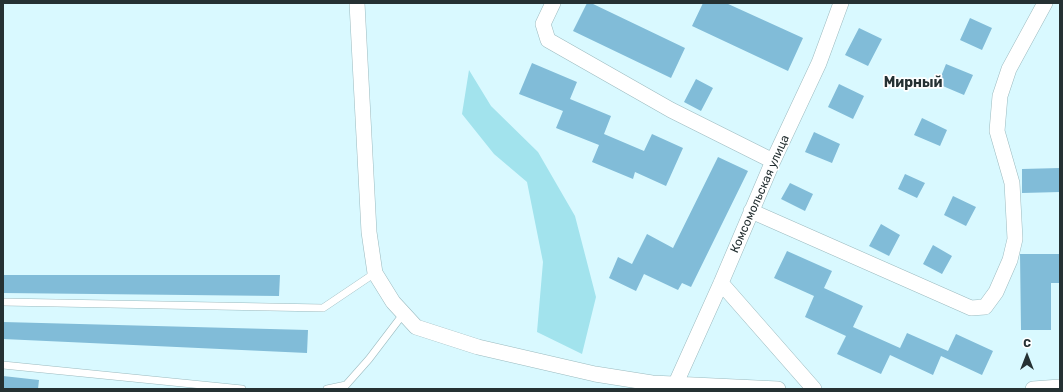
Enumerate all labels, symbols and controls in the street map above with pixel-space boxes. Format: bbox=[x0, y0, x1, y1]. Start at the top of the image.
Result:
district label: Мирный bbox=[884, 75, 942, 91]
street label: Комсомольская улица bbox=[727, 133, 793, 255]
north arrow bbox=[1007, 336, 1047, 376]
text: С bbox=[1023, 337, 1031, 350]

